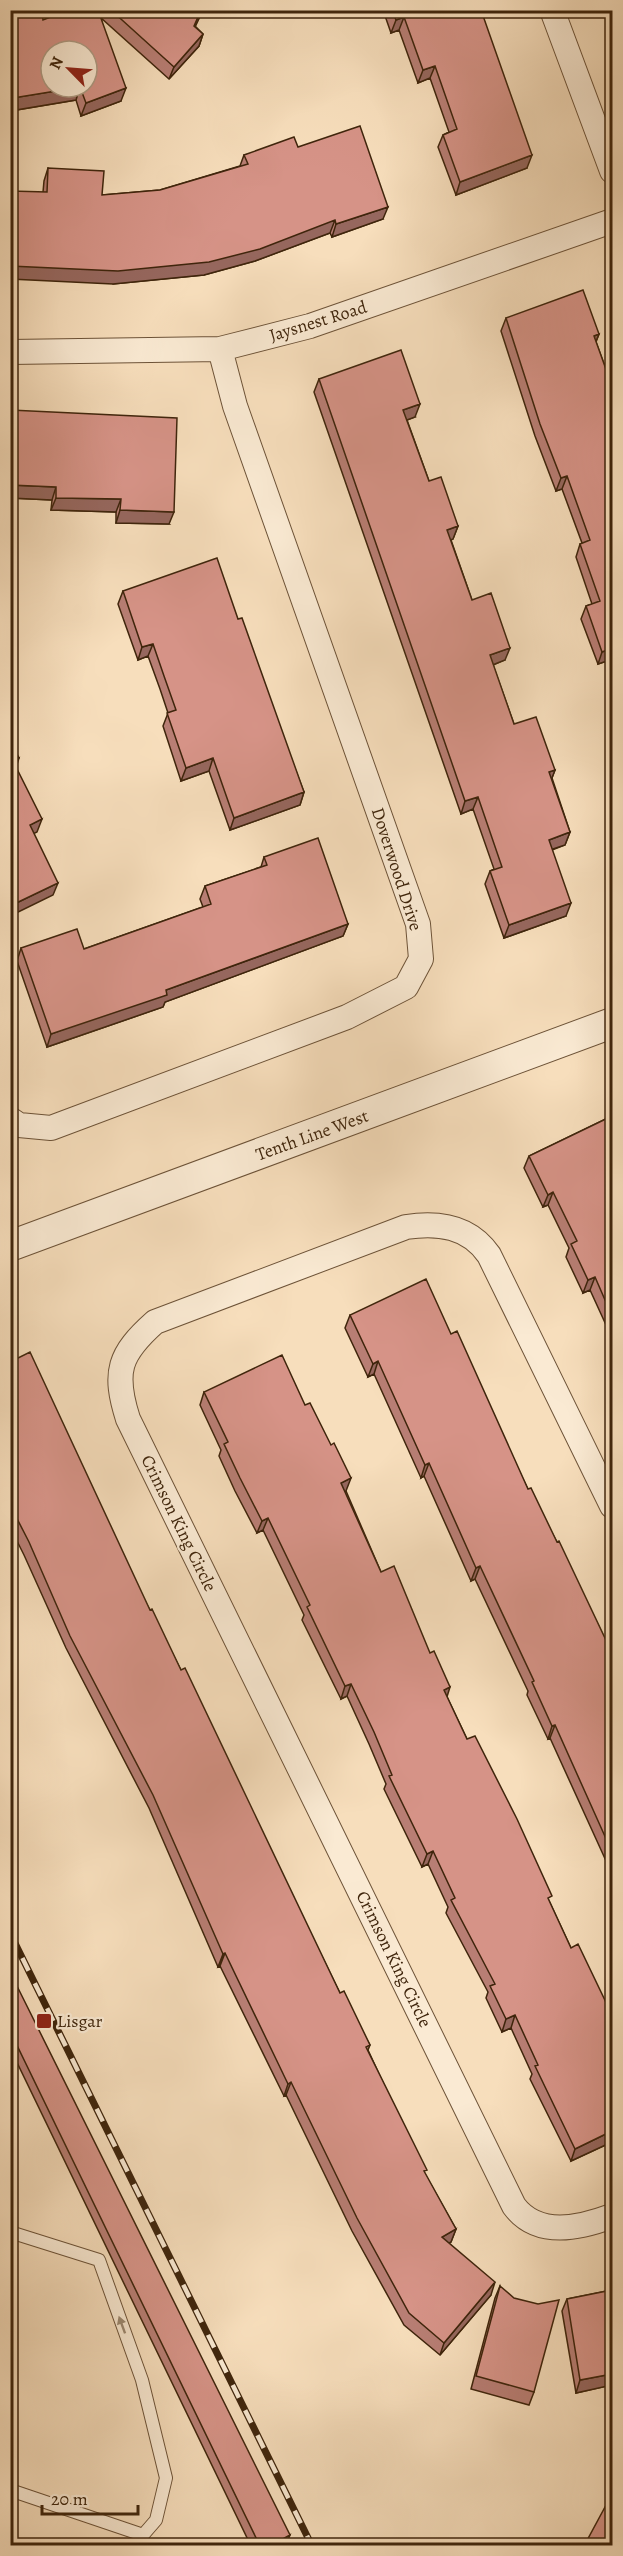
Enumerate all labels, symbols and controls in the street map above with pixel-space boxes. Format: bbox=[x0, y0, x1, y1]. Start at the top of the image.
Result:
north arrow bbox=[39, 39, 99, 99]
text: N bbox=[44, 53, 69, 73]
street label: Jaysnest Road bbox=[266, 295, 370, 347]
street label: Doverwood Drive bbox=[366, 804, 428, 934]
street label: Tenth Line West bbox=[252, 1103, 372, 1166]
street label: Crimson King Circle bbox=[136, 1451, 222, 1595]
street label: Crimson King Circle bbox=[351, 1887, 437, 2031]
place label: Lisgar bbox=[57, 2009, 103, 2033]
marker: Lisgar bbox=[35, 2012, 53, 2030]
one-way arrow bbox=[117, 2316, 127, 2334]
scale bar bbox=[42, 2478, 138, 2516]
text: 20 m bbox=[51, 2487, 88, 2511]

